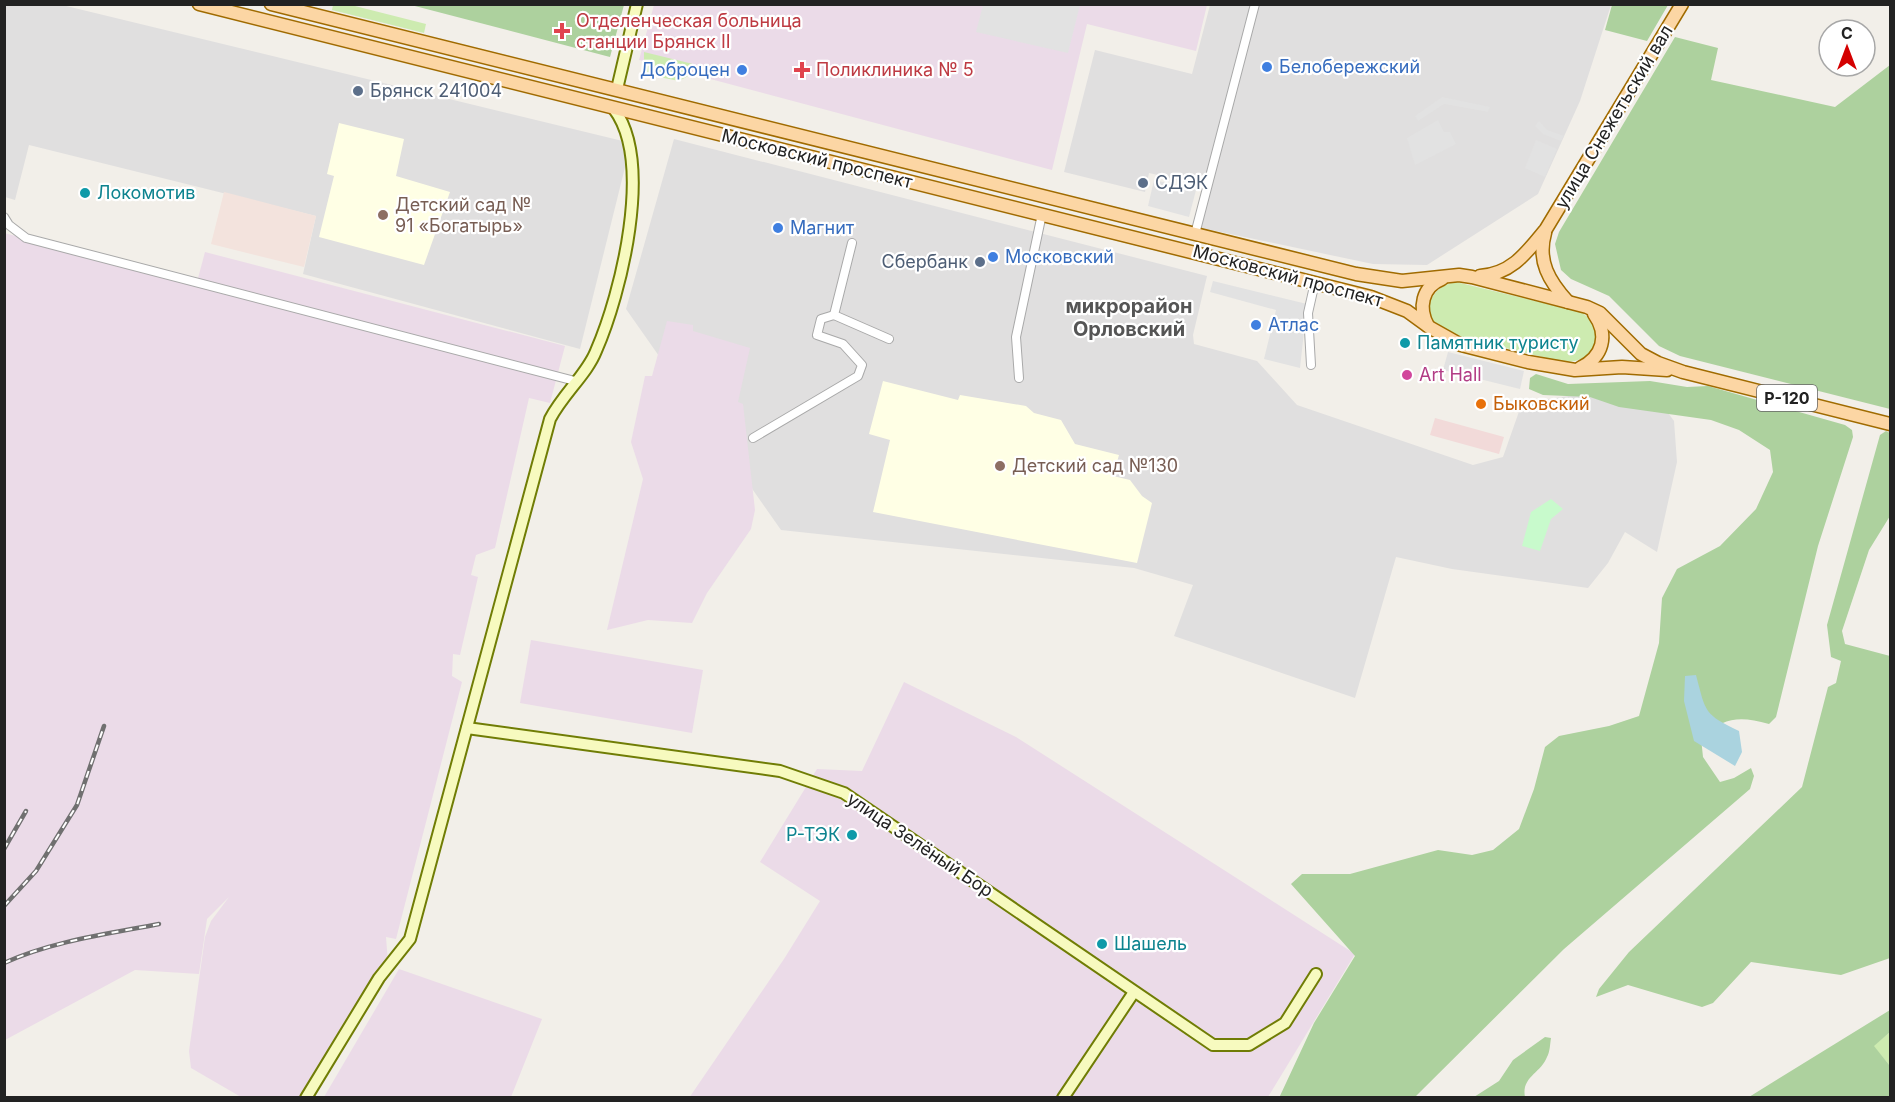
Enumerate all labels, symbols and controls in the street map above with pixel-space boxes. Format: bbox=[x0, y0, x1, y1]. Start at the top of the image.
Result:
place label: Отделенческая больница станции Брянск II bbox=[576, 10, 802, 52]
north arrow bbox=[1817, 18, 1877, 78]
street label: улица Снежетьский вал bbox=[1550, 21, 1677, 212]
marker: Отделенческая больница станции Брянск II bbox=[553, 22, 571, 40]
text: С bbox=[1841, 23, 1853, 43]
place label: Белобережский bbox=[1279, 56, 1420, 77]
place label: Доброцен bbox=[640, 59, 730, 80]
place label: Поликлиника № 5 bbox=[816, 59, 974, 80]
marker: Белобережский bbox=[1260, 60, 1274, 74]
marker: Поликлиника № 5 bbox=[793, 61, 811, 79]
marker: Доброцен bbox=[735, 63, 749, 77]
place label: Брянск 241004 bbox=[370, 80, 502, 101]
marker: Брянск 241004 bbox=[351, 84, 365, 98]
street label: Московский проспект bbox=[720, 125, 915, 193]
place label: СДЭК bbox=[1155, 172, 1208, 193]
marker: СДЭК bbox=[1136, 176, 1150, 190]
place label: Локомотив bbox=[97, 182, 196, 203]
marker: Локомотив bbox=[78, 186, 92, 200]
place label: Детский сад № 91 «Богатырь» bbox=[395, 194, 531, 236]
marker: Детский сад № 91 «Богатырь» bbox=[376, 208, 390, 222]
place label: Магнит bbox=[790, 217, 855, 238]
marker: Магнит bbox=[771, 221, 785, 235]
street label: Московский проспект bbox=[1191, 240, 1386, 311]
place label: Московский bbox=[1005, 246, 1114, 267]
marker: Московский bbox=[986, 250, 1000, 264]
place label: Сбербанк bbox=[882, 251, 968, 272]
marker: Сбербанк bbox=[973, 255, 987, 269]
district label: микрорайон Орловский bbox=[1066, 294, 1192, 341]
place label: Атлас bbox=[1268, 314, 1319, 335]
marker: Атлас bbox=[1249, 318, 1263, 332]
place label: Памятник туристу bbox=[1417, 332, 1579, 353]
marker: Памятник туристу bbox=[1398, 336, 1412, 350]
place label: Art Hall bbox=[1419, 364, 1482, 385]
marker: Art Hall bbox=[1400, 368, 1414, 382]
road number: Р-120 bbox=[1757, 385, 1817, 411]
place label: Быковский bbox=[1493, 393, 1590, 414]
marker: Быковский bbox=[1474, 397, 1488, 411]
place label: Детский сад №130 bbox=[1012, 455, 1178, 476]
marker: Детский сад №130 bbox=[993, 459, 1007, 473]
street label: улица Зелёный Бор bbox=[843, 788, 997, 901]
place label: Р-ТЭК bbox=[786, 824, 840, 845]
marker: Р-ТЭК bbox=[845, 828, 859, 842]
place label: Шашель bbox=[1114, 933, 1187, 954]
marker: Шашель bbox=[1095, 937, 1109, 951]

